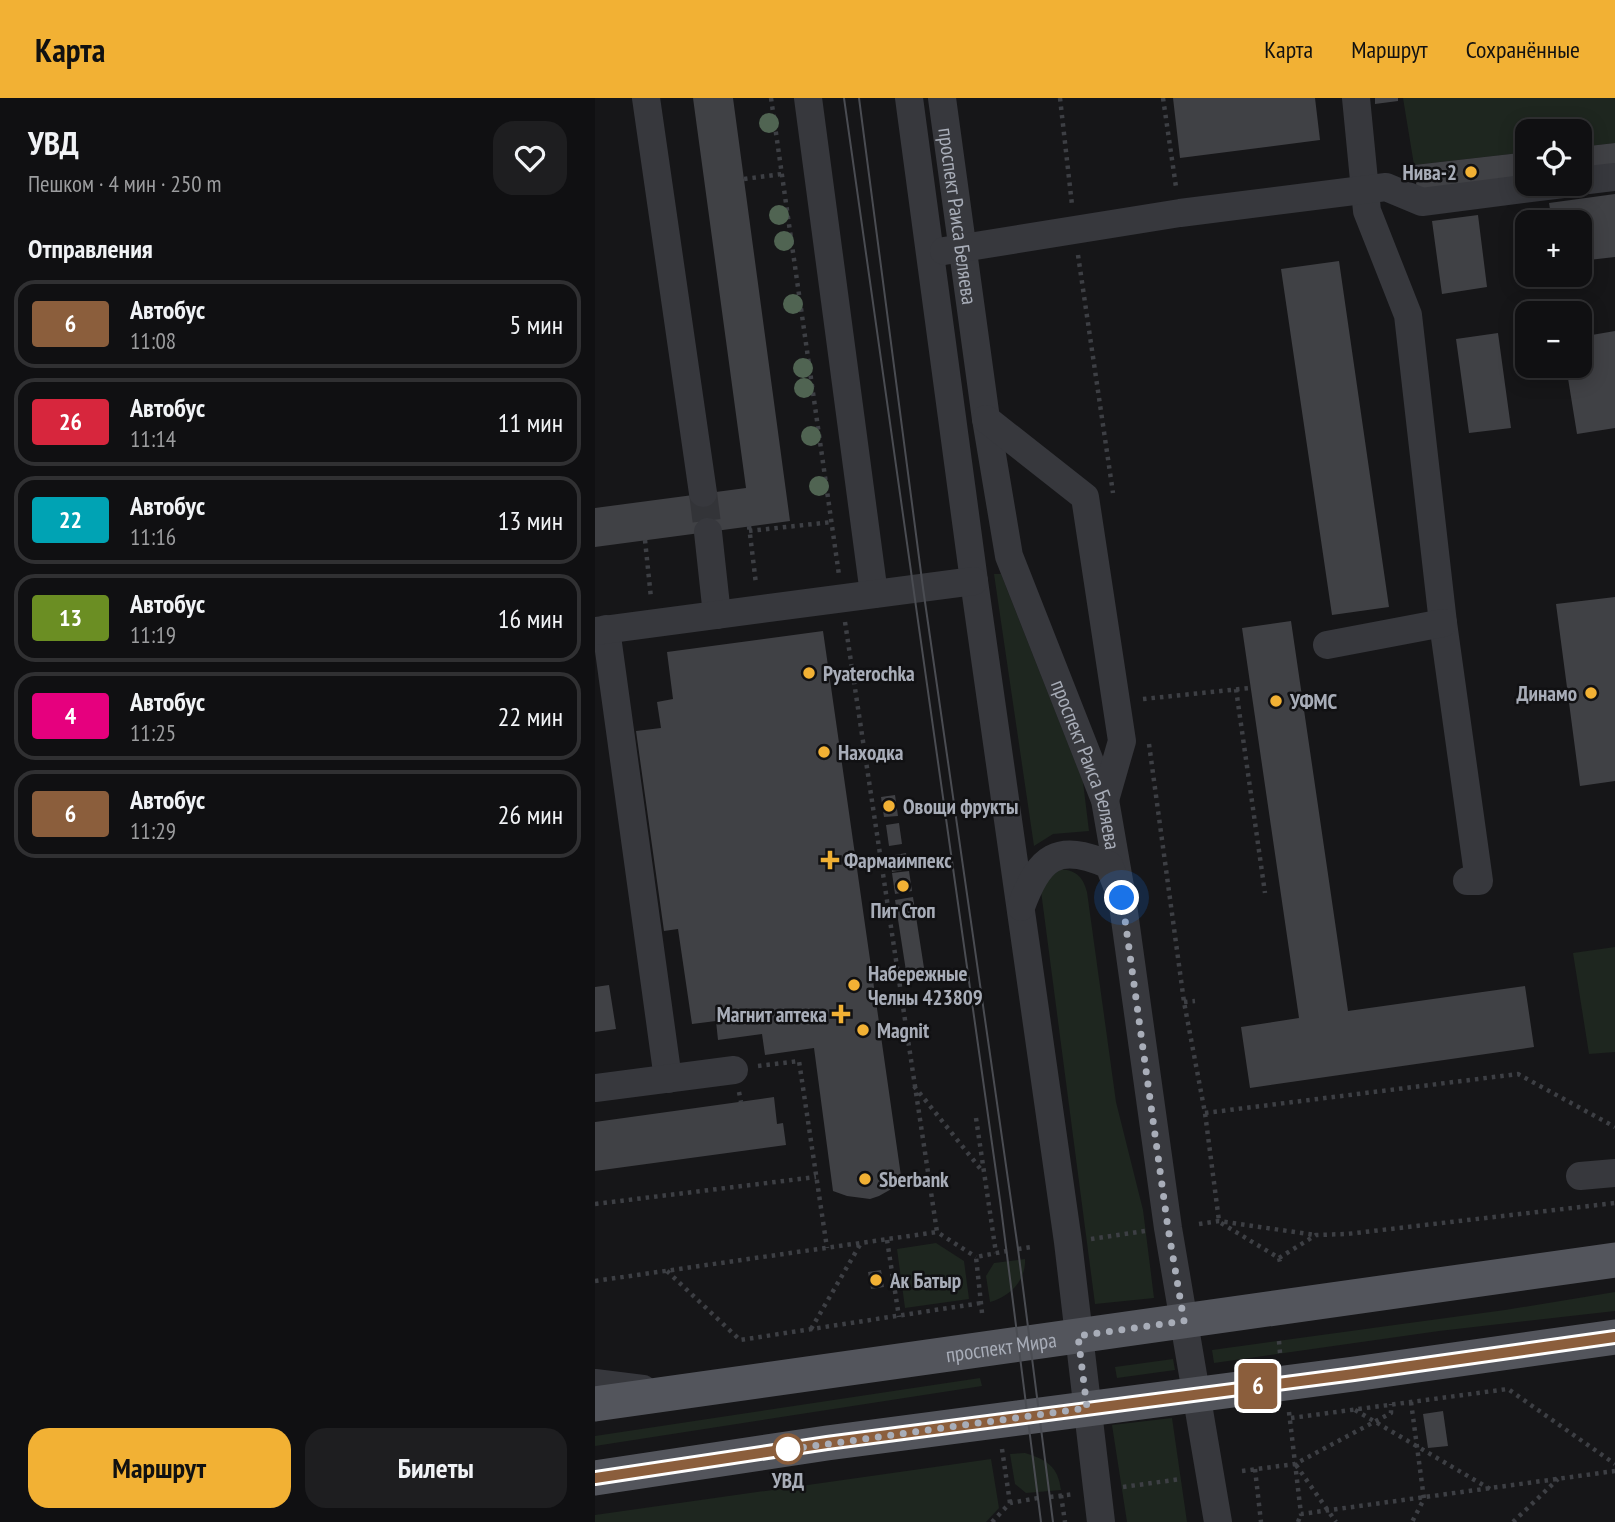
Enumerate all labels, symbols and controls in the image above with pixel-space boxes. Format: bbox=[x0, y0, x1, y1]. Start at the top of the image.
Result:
text: Карта bbox=[35, 28, 105, 71]
text: Карта bbox=[1264, 34, 1313, 65]
text: Маршрут bbox=[1351, 34, 1428, 65]
text: Сохранённые bbox=[1466, 34, 1580, 65]
map controls bbox=[1515, 119, 1592, 378]
button: locate bbox=[1515, 119, 1592, 196]
text: УВД bbox=[28, 121, 79, 164]
button: heart bbox=[493, 121, 567, 195]
street label: проспект Раиса Беляева bbox=[933, 126, 984, 306]
place label: Нива-2 bbox=[1403, 159, 1457, 186]
marker: Нива-2 bbox=[1463, 164, 1479, 180]
text: Пешком · 4 мин · 250 m bbox=[28, 169, 221, 198]
button: + bbox=[1515, 210, 1592, 287]
text: Отправления bbox=[28, 232, 153, 265]
text: Автобус bbox=[130, 293, 205, 326]
button: − bbox=[1515, 301, 1592, 378]
text: 6 bbox=[65, 308, 76, 339]
text: 5 мин bbox=[510, 308, 563, 341]
text: 11:08 bbox=[130, 326, 176, 355]
text: Автобус bbox=[130, 391, 205, 424]
text: 26 bbox=[59, 406, 82, 437]
text: 11 мин bbox=[498, 406, 563, 439]
text: 11:14 bbox=[130, 424, 176, 453]
text: Автобус bbox=[130, 489, 205, 522]
text: 22 bbox=[59, 504, 82, 535]
text: 13 мин bbox=[498, 504, 563, 537]
text: 11:16 bbox=[130, 522, 176, 551]
text: Автобус bbox=[130, 587, 205, 620]
text: 13 bbox=[59, 602, 82, 633]
text: 16 мин bbox=[498, 602, 563, 635]
text: 11:19 bbox=[130, 620, 176, 649]
place label: Pyaterochka bbox=[823, 660, 915, 687]
marker: Pyaterochka bbox=[801, 665, 817, 681]
street label: проспект Раиса Беляева bbox=[1045, 676, 1127, 852]
place label: Динамо bbox=[1516, 680, 1577, 707]
text: Автобус bbox=[130, 685, 205, 718]
marker: Динамо bbox=[1583, 685, 1599, 701]
place label: УФМС bbox=[1289, 688, 1337, 715]
marker: УФМС bbox=[1268, 693, 1284, 709]
text: 4 bbox=[65, 700, 76, 731]
text: 22 мин bbox=[498, 700, 563, 733]
text: 11:25 bbox=[130, 718, 176, 747]
place label: Находка bbox=[838, 739, 904, 766]
marker: Находка bbox=[816, 744, 832, 760]
text: Автобус bbox=[130, 783, 205, 816]
place label: Овощи фрукты bbox=[903, 793, 1018, 820]
text: 6 bbox=[65, 798, 76, 829]
text: 26 мин bbox=[498, 798, 563, 831]
marker: Овощи фрукты bbox=[881, 798, 897, 814]
text: 11:29 bbox=[130, 816, 176, 845]
place label: Фармаимпекс bbox=[844, 847, 952, 874]
marker: Фармаимпекс bbox=[822, 852, 838, 868]
marker: Пит Стоп bbox=[895, 878, 911, 894]
your location bbox=[1104, 880, 1139, 915]
place label: Пит Стоп bbox=[870, 897, 936, 924]
place label: Набережные Челны 423809 bbox=[868, 960, 983, 1011]
marker: Набережные Челны 423809 bbox=[846, 977, 862, 993]
place label: Магнит аптека bbox=[717, 1001, 827, 1028]
marker: Магнит аптека bbox=[833, 1006, 849, 1022]
place label: Magnit bbox=[877, 1017, 929, 1044]
marker: Magnit bbox=[855, 1022, 871, 1038]
place label: Sberbank bbox=[879, 1166, 949, 1193]
marker: Sberbank bbox=[857, 1171, 873, 1187]
place label: Ак Батыр bbox=[889, 1267, 961, 1294]
marker: Ак Батыр bbox=[868, 1272, 884, 1288]
street label: проспект Мира bbox=[944, 1326, 1058, 1368]
line badge: 6 bbox=[1235, 1363, 1281, 1409]
text: 6 bbox=[1252, 1370, 1264, 1401]
button: Маршрут bbox=[28, 1428, 291, 1508]
button: Билеты bbox=[305, 1428, 567, 1508]
marker: УВД bbox=[773, 1434, 803, 1464]
place label: УВД bbox=[771, 1467, 804, 1494]

